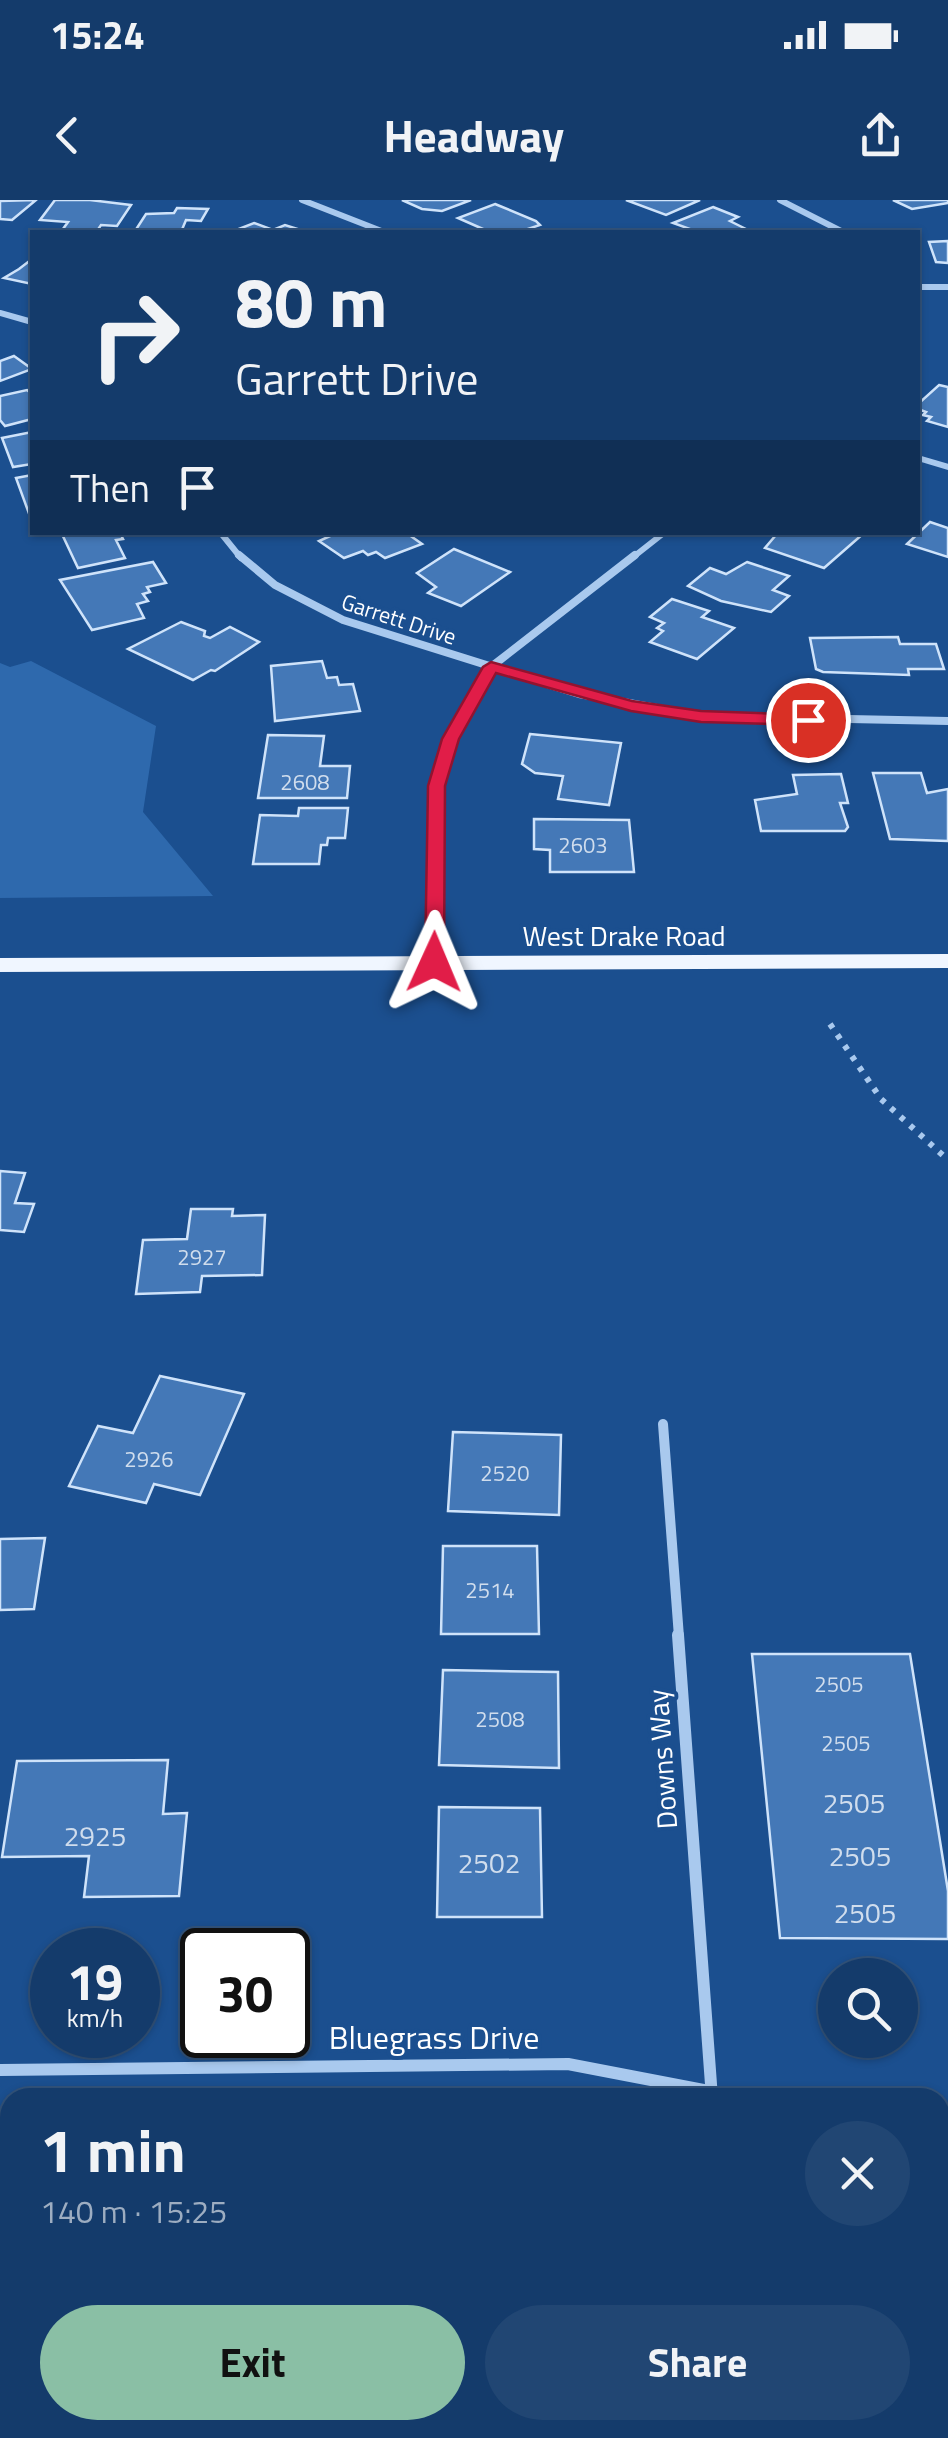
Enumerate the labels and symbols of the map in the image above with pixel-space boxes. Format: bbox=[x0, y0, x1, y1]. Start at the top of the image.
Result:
street label: Garrett Drive bbox=[337, 584, 461, 654]
pin bbox=[766, 678, 851, 763]
house number: 2608 bbox=[280, 765, 330, 799]
house number: 2603 bbox=[558, 828, 608, 862]
position arrow bbox=[382, 910, 486, 1014]
street label: West Drake Road bbox=[522, 914, 726, 957]
house number: 2927 bbox=[177, 1240, 227, 1274]
house number: 2926 bbox=[124, 1442, 174, 1476]
house number: 2520 bbox=[480, 1456, 530, 1490]
house number: 2514 bbox=[465, 1573, 515, 1607]
house number: 2505 bbox=[814, 1667, 864, 1701]
street label: Downs Way bbox=[636, 1688, 688, 1830]
house number: 2508 bbox=[475, 1702, 525, 1736]
house number: 2505 bbox=[821, 1726, 871, 1760]
house number: 2505 bbox=[823, 1781, 885, 1824]
house number: 2925 bbox=[64, 1814, 126, 1857]
house number: 2505 bbox=[829, 1834, 891, 1877]
house number: 2502 bbox=[458, 1841, 520, 1884]
house number: 2505 bbox=[834, 1891, 896, 1934]
speed limit sign: 30 bbox=[180, 1928, 310, 2058]
street label: Bluegrass Drive bbox=[329, 2013, 539, 2061]

